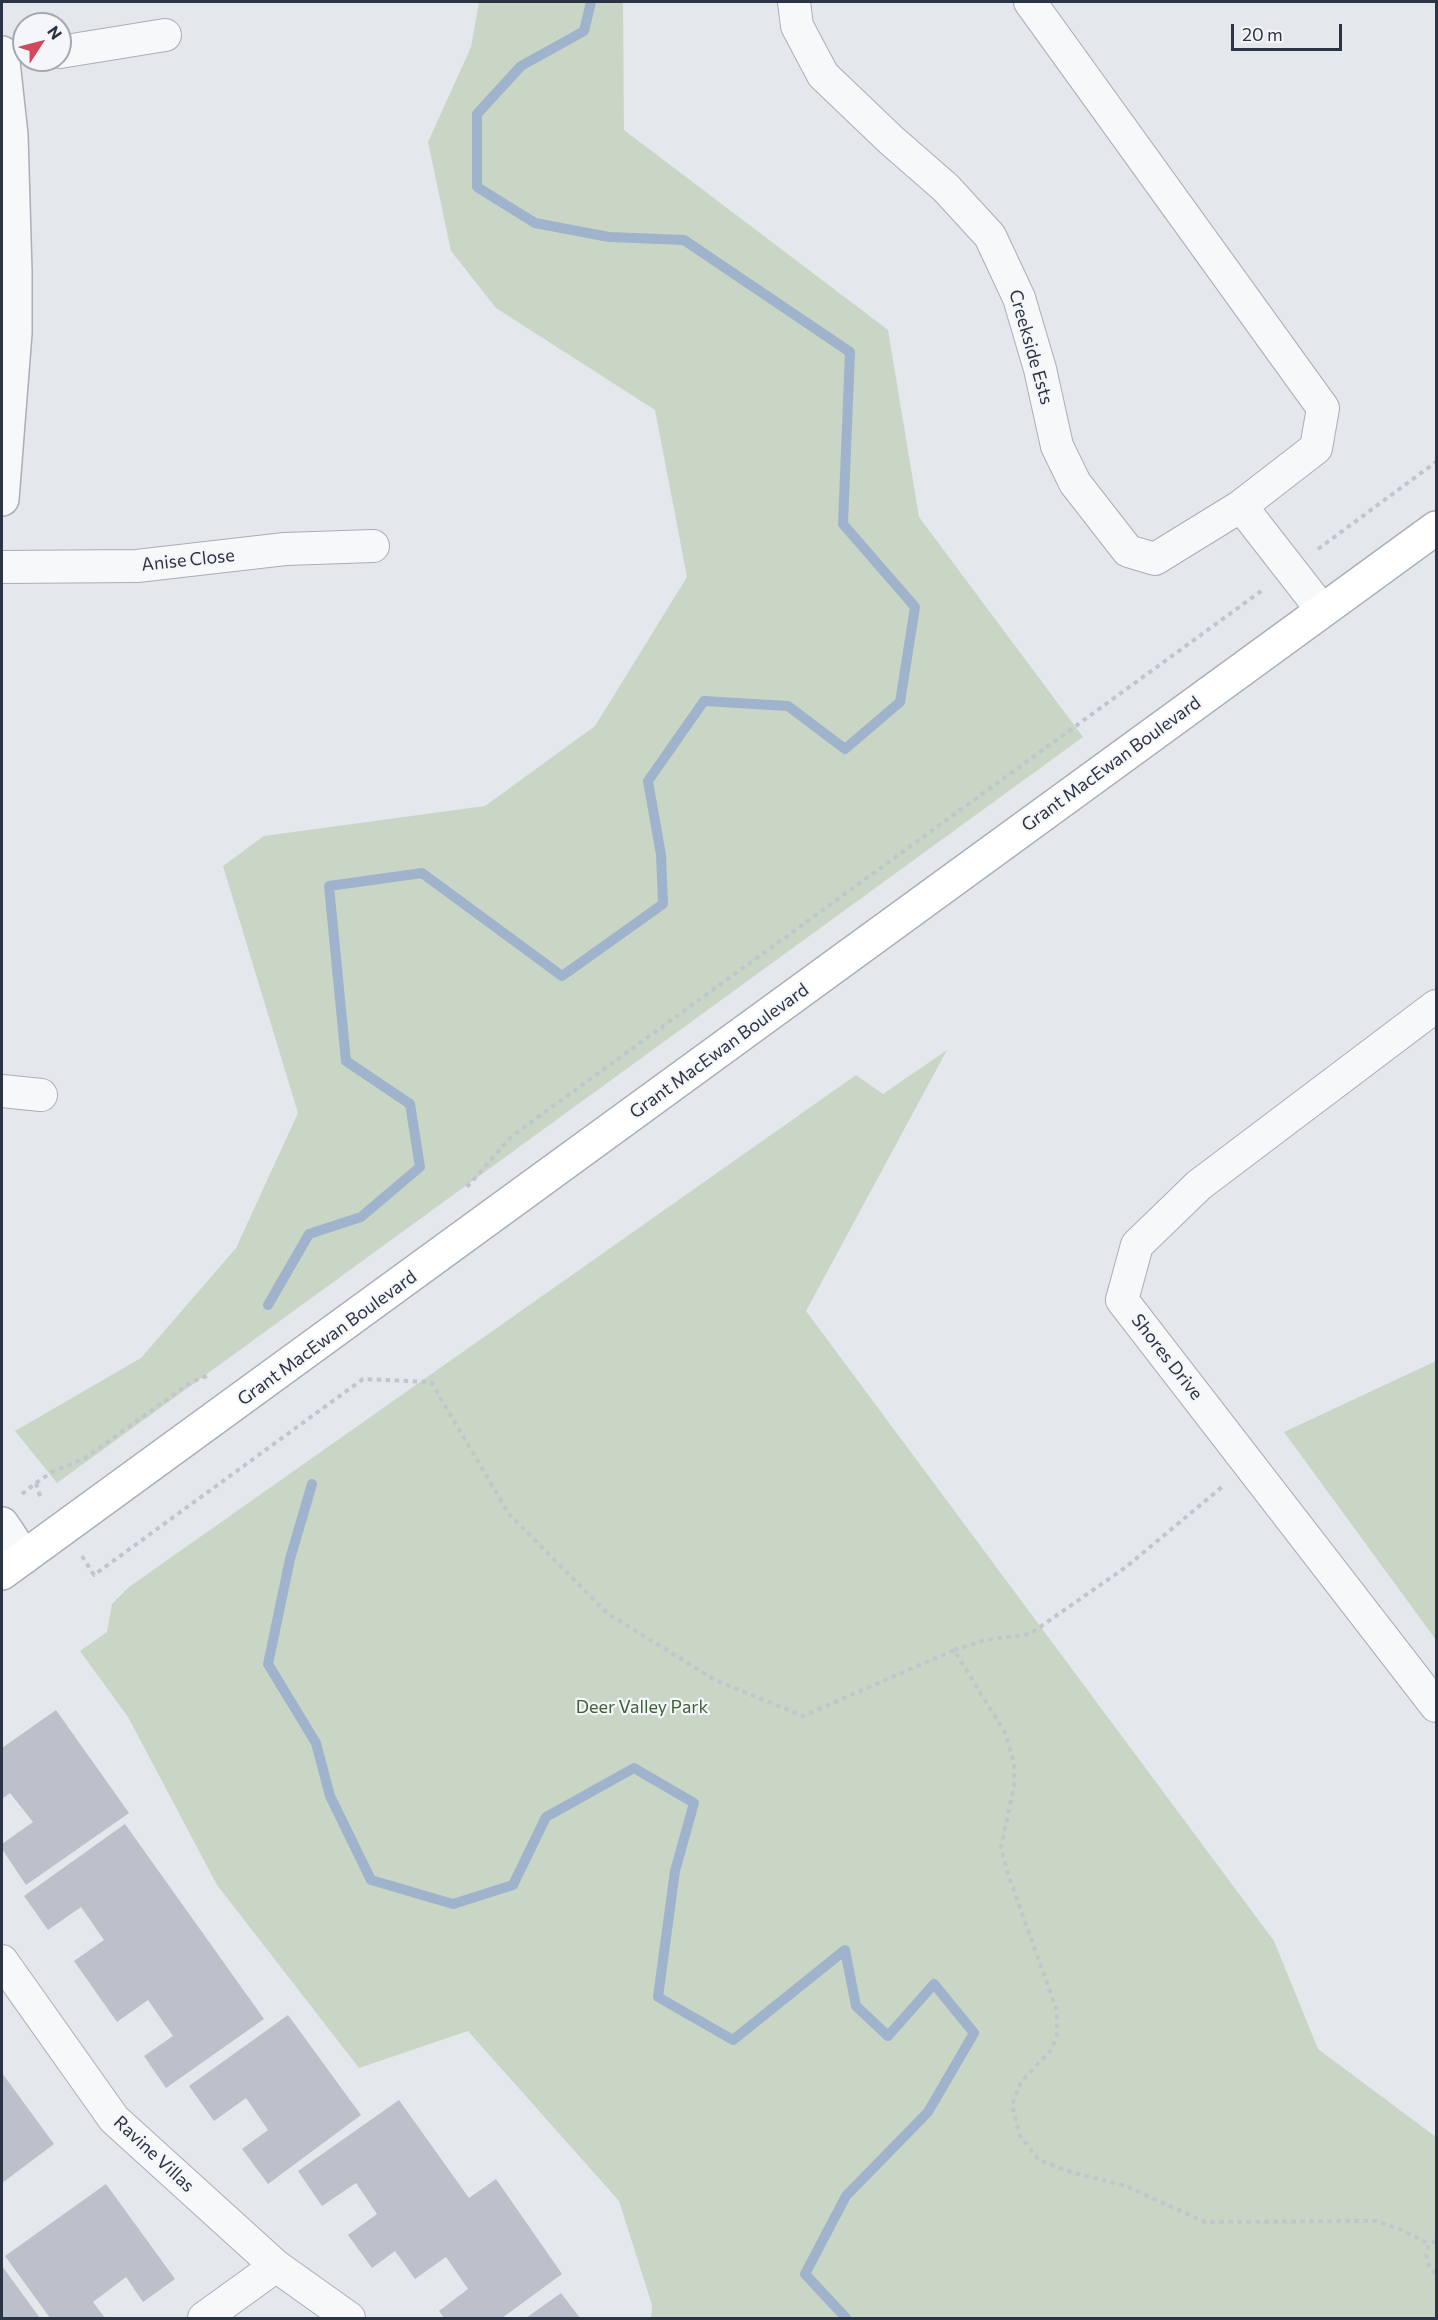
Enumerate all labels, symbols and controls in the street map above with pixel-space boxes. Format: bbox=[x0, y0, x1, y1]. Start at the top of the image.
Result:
north arrow bbox=[12, 12, 72, 72]
scale bar bbox=[1234, 12, 1345, 50]
text: N bbox=[44, 22, 67, 43]
text: 20 m bbox=[1242, 23, 1283, 45]
street label: Creekside Ests bbox=[1004, 287, 1058, 407]
street label: Anise Close bbox=[140, 544, 236, 576]
street label: Grant MacEwan Boulevard bbox=[1017, 692, 1205, 836]
street label: Grant MacEwan Boulevard bbox=[625, 979, 813, 1123]
street label: Grant MacEwan Boulevard bbox=[233, 1266, 421, 1410]
street label: Shores Drive bbox=[1127, 1310, 1207, 1404]
park label: Deer Valley Park bbox=[576, 1696, 708, 1718]
street label: Ravine Villas bbox=[109, 2111, 199, 2197]

